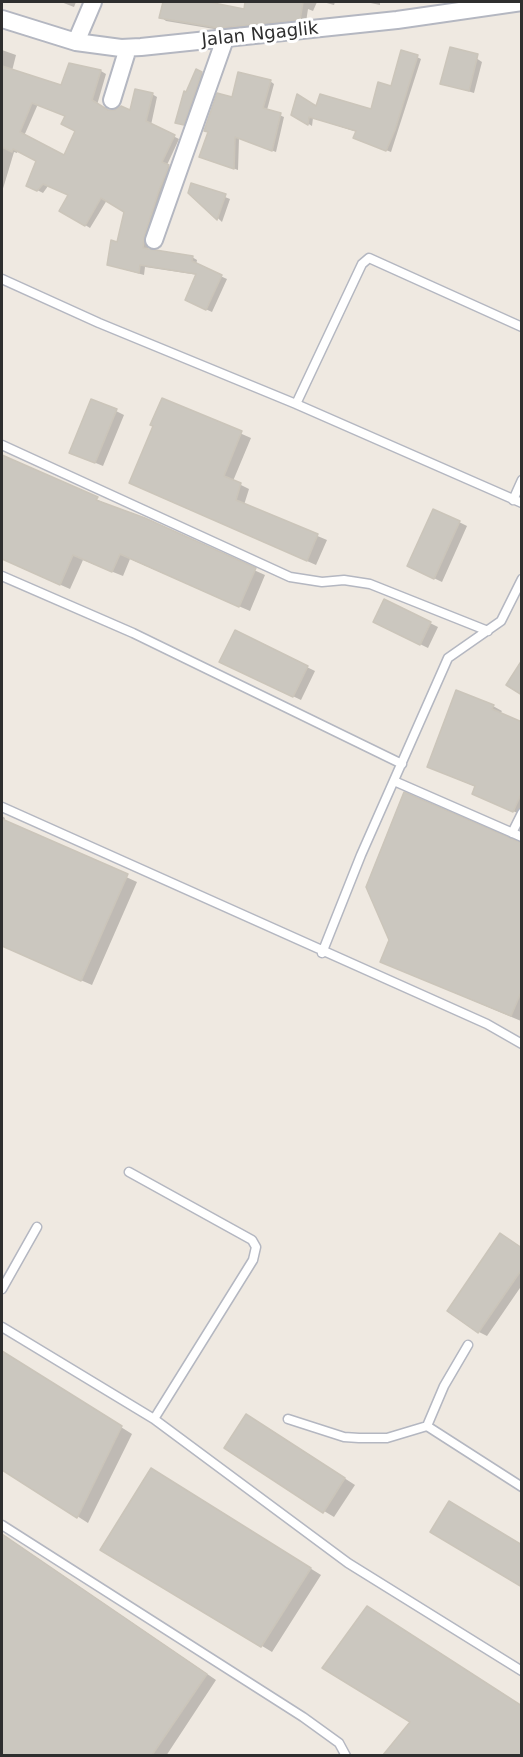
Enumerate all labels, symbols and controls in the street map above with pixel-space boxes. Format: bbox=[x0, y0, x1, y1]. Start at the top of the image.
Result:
street label: Jalan Ngaglik bbox=[201, 18, 319, 52]

